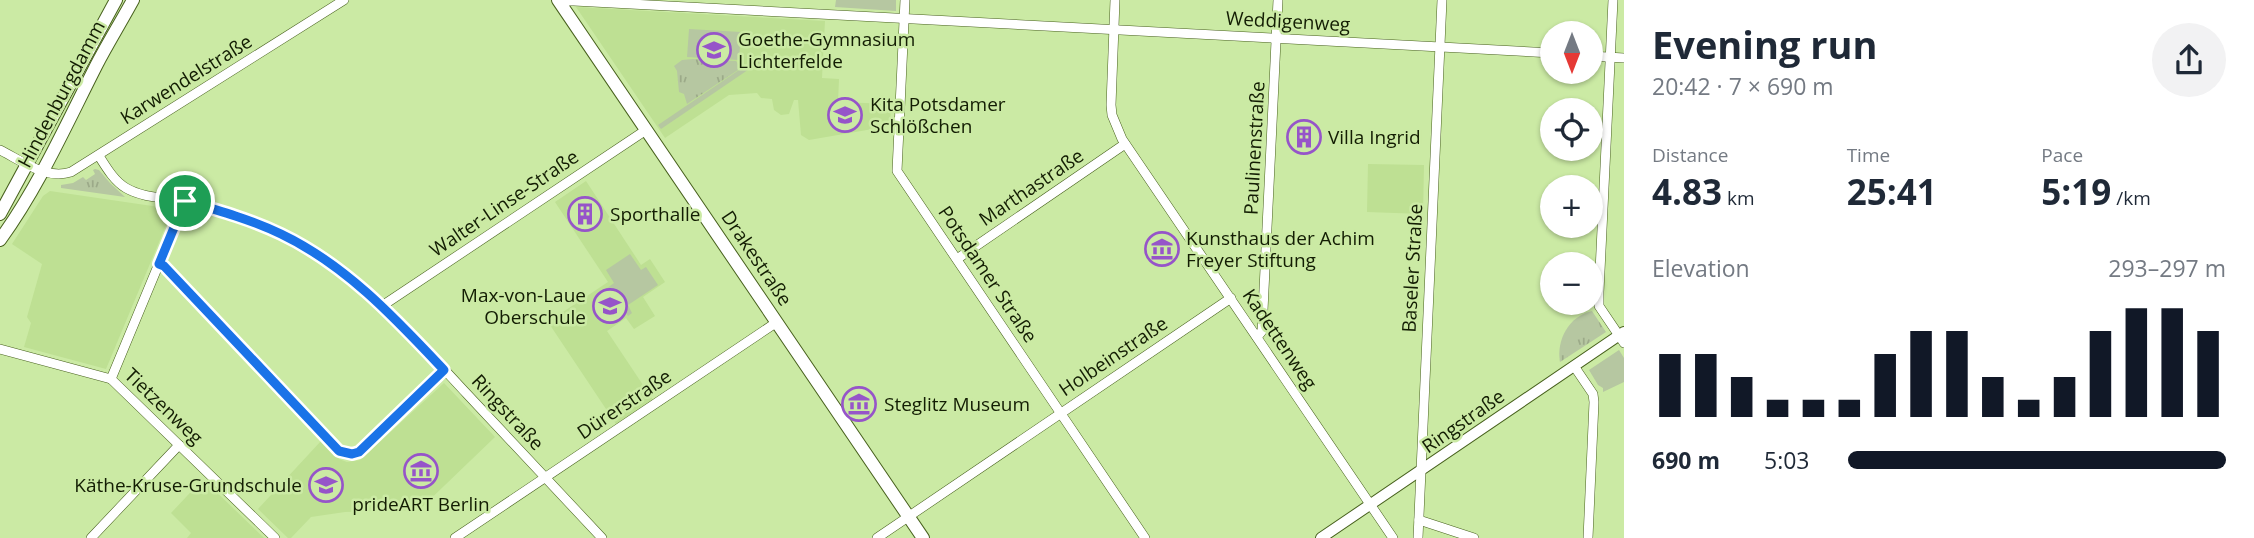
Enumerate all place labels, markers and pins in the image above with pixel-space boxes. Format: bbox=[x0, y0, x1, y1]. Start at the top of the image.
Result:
place label: Goethe-Gymnasium Lichterfelde bbox=[738, 26, 915, 74]
school or university icon: Goethe-Gymnasium Lichterfelde bbox=[695, 31, 733, 69]
place label: Kita Potsdamer Schlößchen bbox=[870, 91, 1006, 139]
school or university icon: Kita Potsdamer Schlößchen bbox=[826, 96, 864, 134]
building icon: Villa Ingrid bbox=[1285, 118, 1323, 156]
place label: Villa Ingrid bbox=[1328, 124, 1421, 150]
pin bbox=[155, 171, 215, 231]
building icon: Sporthalle bbox=[566, 195, 604, 233]
place label: Sporthalle bbox=[610, 201, 700, 227]
place label: Kunsthaus der Achim Freyer Stiftung bbox=[1186, 225, 1375, 273]
museum icon: Kunsthaus der Achim Freyer Stiftung bbox=[1143, 230, 1181, 268]
place label: Max-von-Laue Oberschule bbox=[461, 282, 586, 330]
school or university icon: Max-von-Laue Oberschule bbox=[591, 287, 629, 325]
museum icon: Steglitz Museum bbox=[840, 385, 878, 423]
place label: Steglitz Museum bbox=[884, 391, 1030, 417]
museum icon: prideART Berlin bbox=[402, 452, 440, 490]
school or university icon: Käthe-Kruse-Grundschule bbox=[307, 466, 345, 504]
place label: Käthe-Kruse-Grundschule bbox=[74, 472, 302, 498]
place label: prideART Berlin bbox=[352, 491, 490, 517]

